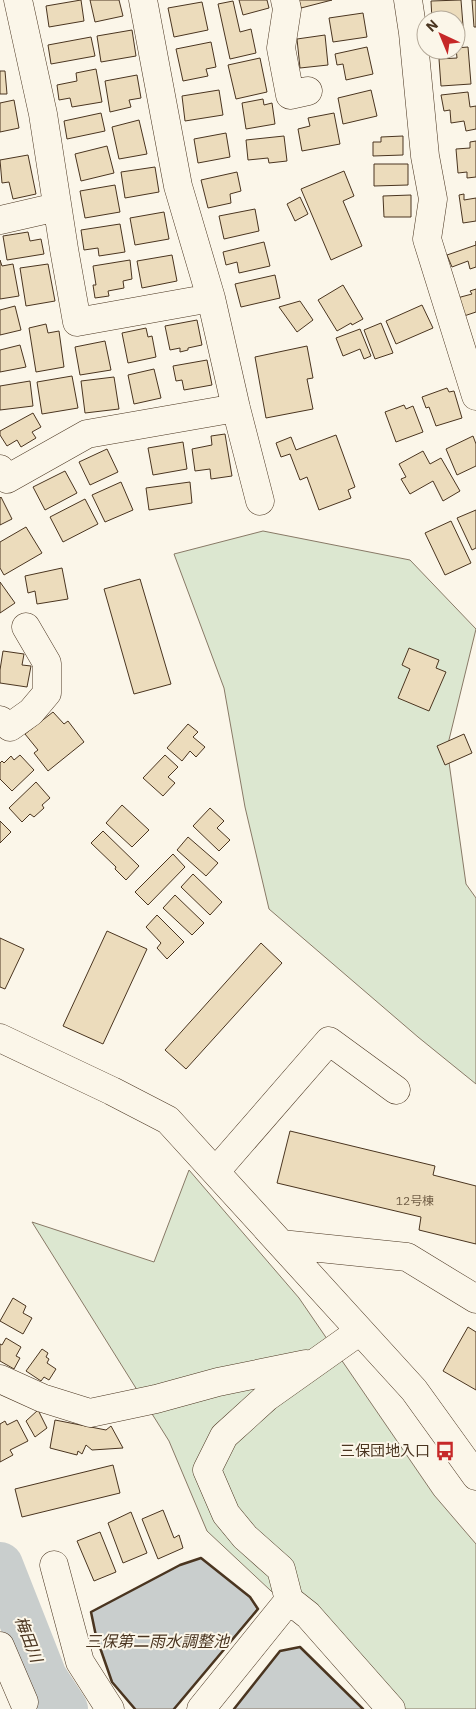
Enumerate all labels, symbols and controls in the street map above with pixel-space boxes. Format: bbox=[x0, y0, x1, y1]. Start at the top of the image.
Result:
north arrow bbox=[416, 10, 466, 60]
text: N bbox=[422, 16, 442, 36]
house number: 12号棟 bbox=[396, 1193, 434, 1208]
bus stop icon: 三保団地入口 bbox=[434, 1440, 456, 1462]
place label: 三保団地入口 bbox=[340, 1441, 430, 1460]
water label: 梅田川 bbox=[11, 1613, 48, 1667]
water label: 三保第二雨水調整池 bbox=[85, 1631, 231, 1651]

